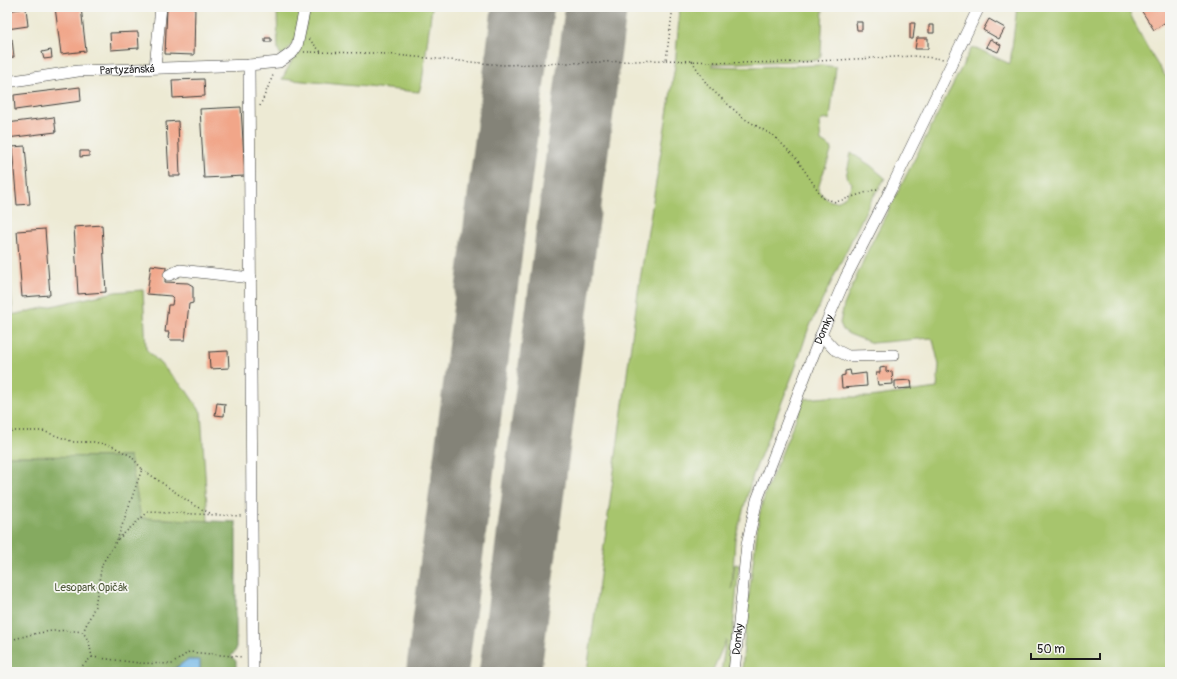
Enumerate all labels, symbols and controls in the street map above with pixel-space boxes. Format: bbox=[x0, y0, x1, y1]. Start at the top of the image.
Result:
street label: Partyzánská bbox=[99, 62, 155, 77]
street label: Domky bbox=[811, 312, 836, 346]
park label: Lesopark Opičák bbox=[54, 581, 128, 594]
street label: Domky bbox=[729, 623, 745, 656]
scale bar bbox=[1031, 635, 1100, 661]
text: 50 m bbox=[1037, 642, 1065, 657]

